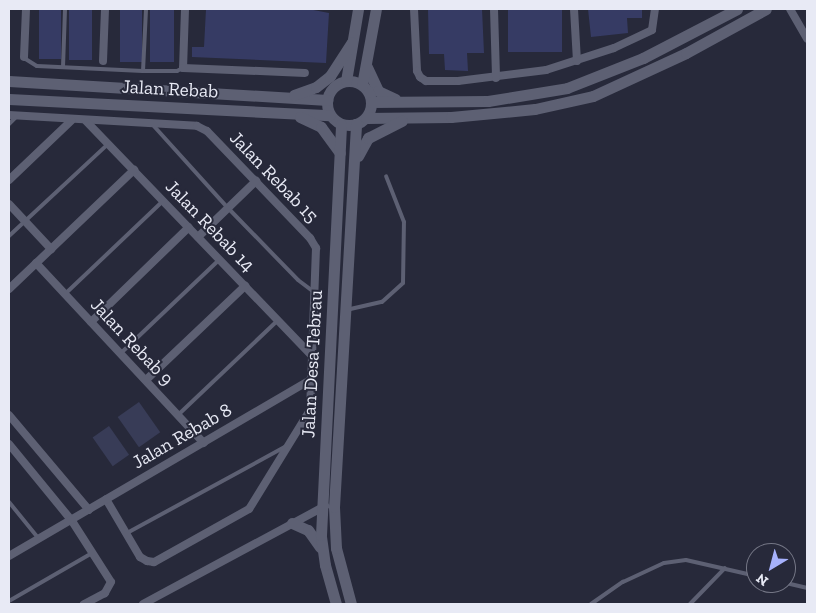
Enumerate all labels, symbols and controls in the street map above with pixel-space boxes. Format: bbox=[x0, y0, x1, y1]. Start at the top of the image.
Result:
street label: Jalan Rebab bbox=[121, 75, 219, 103]
street label: Jalan Rebab 15 bbox=[225, 127, 323, 227]
street label: Jalan Rebab 14 bbox=[161, 175, 259, 277]
street label: Jalan Desa Tebrau bbox=[297, 289, 327, 439]
street label: Jalan Rebab 9 bbox=[86, 294, 178, 390]
street label: Jalan Rebab 8 bbox=[128, 398, 236, 474]
north arrow bbox=[746, 543, 796, 593]
text: N bbox=[753, 570, 772, 590]

